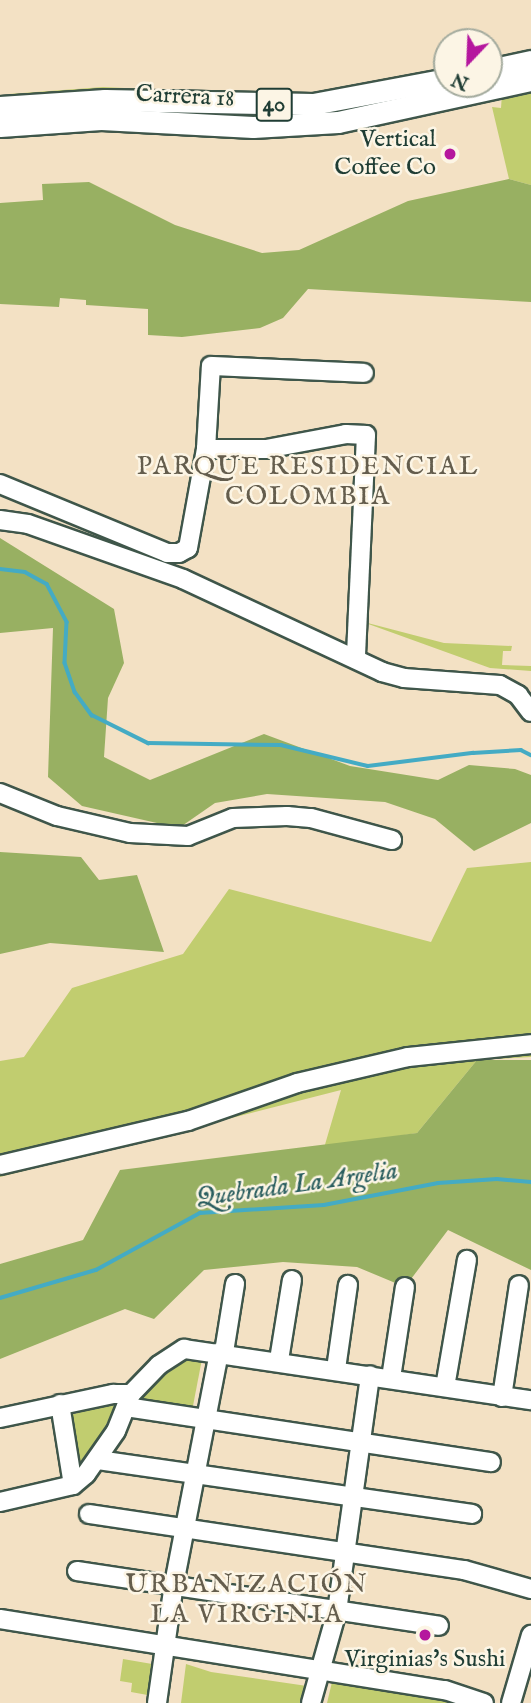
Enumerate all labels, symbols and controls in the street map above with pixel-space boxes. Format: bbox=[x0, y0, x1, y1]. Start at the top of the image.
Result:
north arrow bbox=[433, 28, 503, 98]
text: N bbox=[448, 66, 473, 95]
street label: Carrera 18 bbox=[135, 80, 235, 114]
road number: 40 bbox=[255, 86, 293, 124]
place label: Vertical Coffee Co bbox=[334, 126, 436, 182]
marker: Vertical Coffee Co bbox=[442, 146, 458, 162]
district label: PARQUE RESIDENCIAL COLOMBIA bbox=[139, 451, 477, 512]
water label: Quebrada La Argelia bbox=[194, 1155, 400, 1215]
district label: URBANIZACIÓN LA VIRGINIA bbox=[127, 1569, 367, 1630]
marker: Virginias's Sushi bbox=[417, 1627, 433, 1643]
place label: Virginias's Sushi bbox=[345, 1646, 505, 1674]

